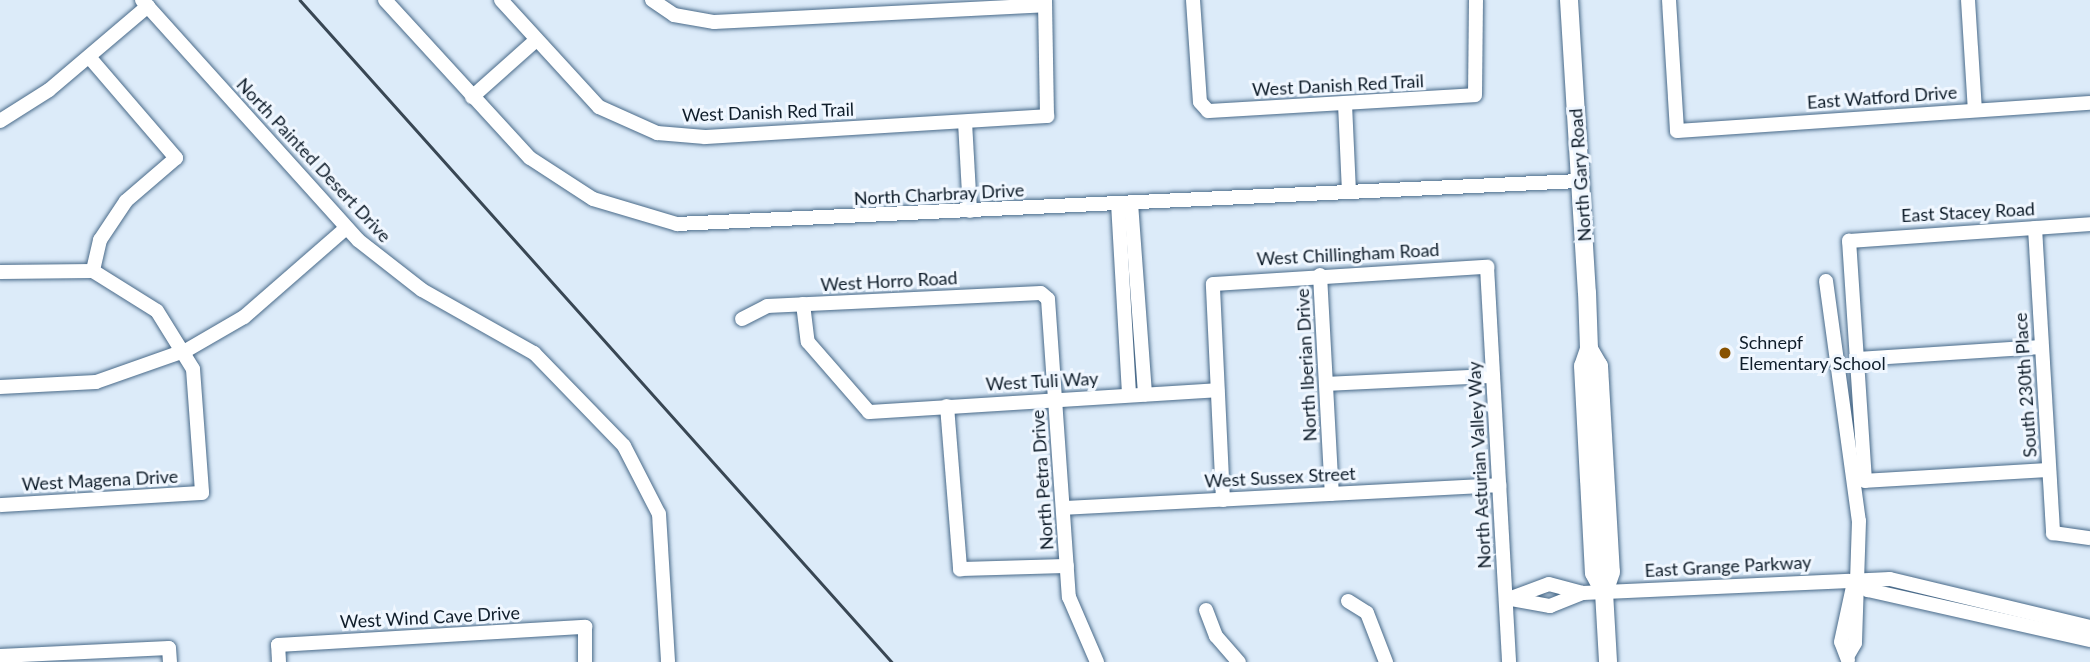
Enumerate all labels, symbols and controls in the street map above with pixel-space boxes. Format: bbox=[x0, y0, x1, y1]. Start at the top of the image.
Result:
street label: West Danish Red Trail bbox=[1251, 70, 1425, 100]
street label: North Painted Desert Drive bbox=[232, 73, 396, 247]
street label: East Watford Drive bbox=[1806, 81, 1958, 113]
street label: West Danish Red Trail bbox=[681, 98, 855, 126]
street label: North Gary Road bbox=[1565, 108, 1595, 242]
street label: North Charbray Drive bbox=[853, 179, 1025, 209]
street label: East Stacey Road bbox=[1900, 198, 2036, 226]
street label: West Chillingham Road bbox=[1256, 238, 1440, 270]
street label: West Horro Road bbox=[820, 267, 958, 295]
street label: North Iberian Drive bbox=[1291, 288, 1321, 442]
street label: South 230th Place bbox=[2009, 312, 2041, 458]
place label: Schnepf Elementary School bbox=[1739, 332, 1886, 374]
marker: Schnepf Elementary School bbox=[1717, 345, 1733, 361]
street label: North Asturian Valley Way bbox=[1463, 360, 1495, 570]
street label: West Tuli Way bbox=[985, 367, 1099, 395]
street label: North Petra Drive bbox=[1026, 409, 1058, 551]
street label: West Sussex Street bbox=[1204, 462, 1356, 492]
street label: West Magena Drive bbox=[21, 465, 179, 495]
street label: East Grange Parkway bbox=[1644, 551, 1812, 581]
street label: West Wind Cave Drive bbox=[339, 601, 521, 633]

